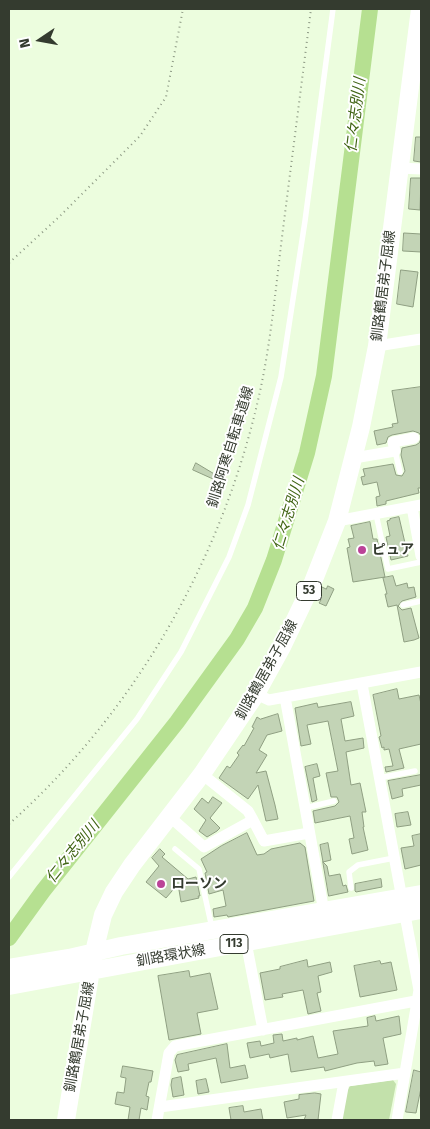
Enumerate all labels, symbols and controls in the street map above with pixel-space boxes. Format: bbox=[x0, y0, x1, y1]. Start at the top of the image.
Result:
north arrow bbox=[15, 15, 65, 65]
text: N bbox=[16, 37, 34, 50]
water label: 仁々志別川 bbox=[342, 77, 370, 153]
street label: 釧路鶴居弟子屈線 bbox=[369, 229, 399, 343]
street label: 釧路阿寒自転車道線 bbox=[205, 384, 257, 510]
water label: 仁々志別川 bbox=[269, 476, 309, 552]
place label: ピュア bbox=[372, 542, 414, 558]
marker: ピュア bbox=[356, 544, 368, 556]
road number: 53 bbox=[296, 582, 322, 600]
street label: 釧路鶴居弟子屈線 bbox=[233, 617, 301, 723]
water label: 仁々志別川 bbox=[42, 817, 104, 887]
place label: ローソン bbox=[171, 876, 227, 892]
marker: ローソン bbox=[155, 878, 167, 890]
road number: 113 bbox=[220, 934, 248, 954]
street label: 釧路環状線 bbox=[135, 942, 207, 970]
street label: 釧路鶴居弟子屈線 bbox=[62, 980, 98, 1094]

